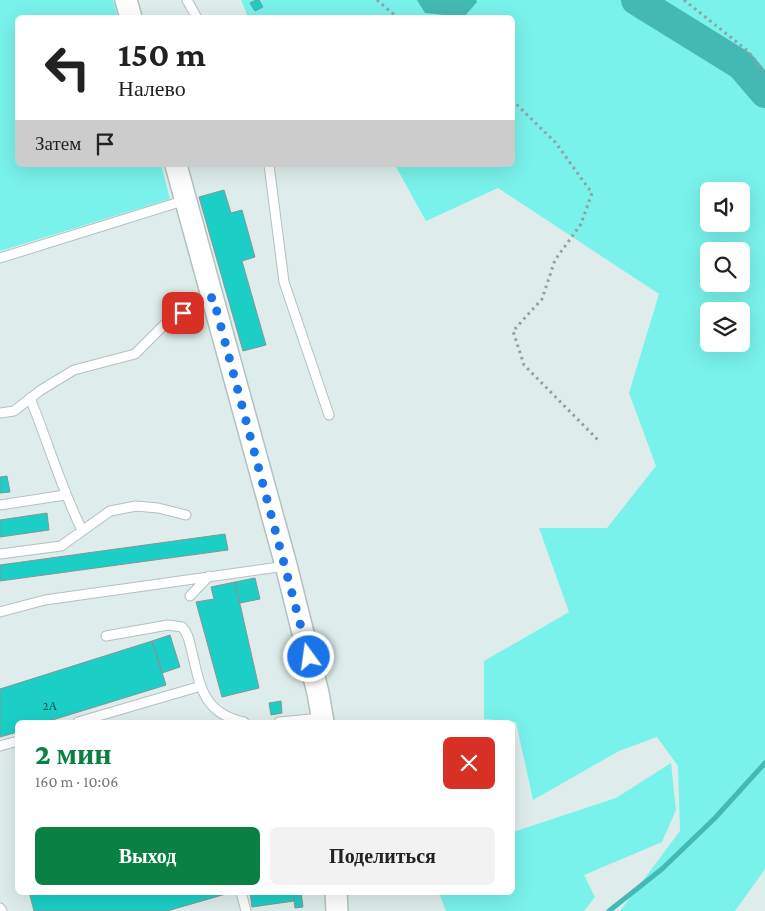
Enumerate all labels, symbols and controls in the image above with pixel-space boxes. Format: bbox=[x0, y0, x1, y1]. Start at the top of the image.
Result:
icon: left bbox=[35, 35, 100, 100]
text: 150 m bbox=[118, 35, 206, 74]
text: Налево bbox=[118, 76, 186, 101]
icon: arrive bbox=[91, 130, 119, 158]
text: Затем bbox=[35, 133, 81, 154]
map controls bbox=[700, 182, 750, 352]
button: sound bbox=[700, 182, 750, 232]
button: search bbox=[700, 242, 750, 292]
pin bbox=[162, 292, 204, 334]
icon: arrive bbox=[169, 299, 197, 327]
button: layers bbox=[700, 302, 750, 352]
position arrow bbox=[282, 630, 334, 682]
house number: 2А bbox=[43, 699, 58, 713]
text: 2 мин bbox=[35, 737, 112, 770]
button: close bbox=[443, 737, 495, 789]
text: 160 m · 10:06 bbox=[35, 773, 118, 790]
button: Выход bbox=[35, 827, 260, 885]
button: Поделиться bbox=[270, 827, 495, 885]

